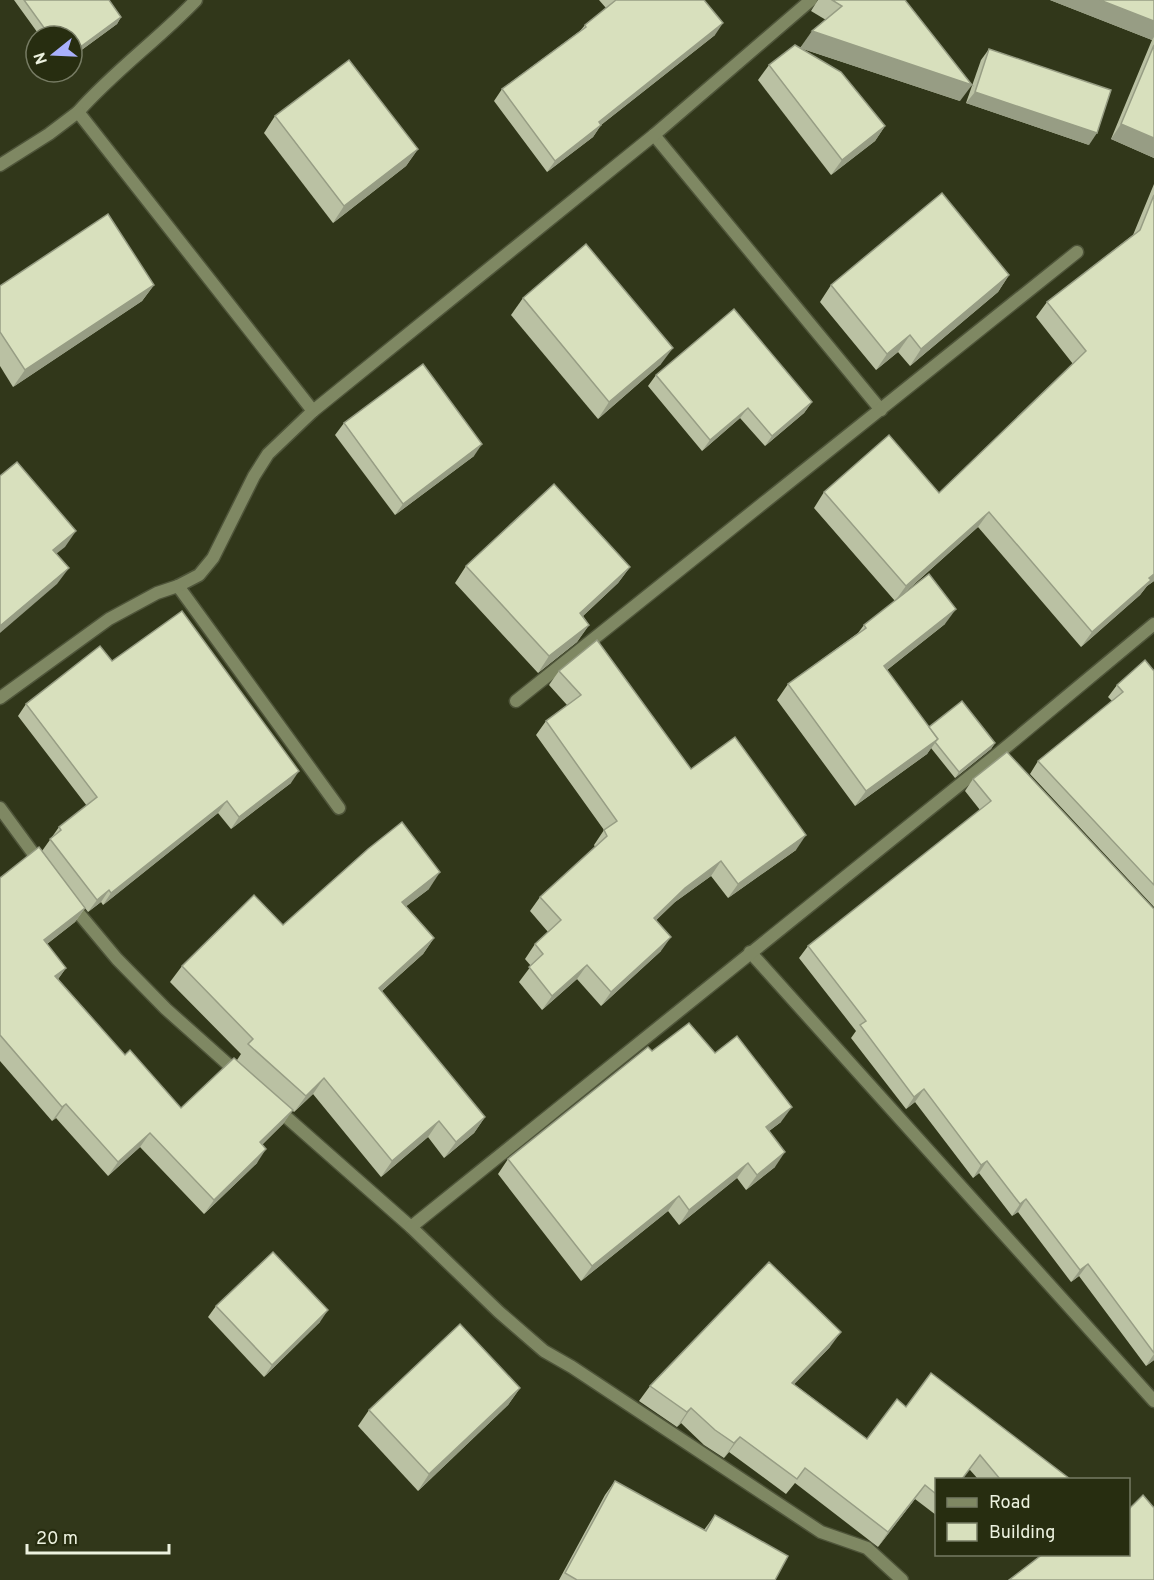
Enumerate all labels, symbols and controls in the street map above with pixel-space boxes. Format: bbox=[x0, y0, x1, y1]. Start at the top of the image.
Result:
north arrow bbox=[24, 24, 84, 84]
text: N bbox=[30, 49, 53, 67]
legend bbox=[935, 1478, 1130, 1556]
text: Road bbox=[989, 1492, 1031, 1515]
scale bar bbox=[27, 1517, 170, 1555]
text: Building bbox=[989, 1522, 1055, 1545]
text: 20 m bbox=[36, 1528, 78, 1551]

